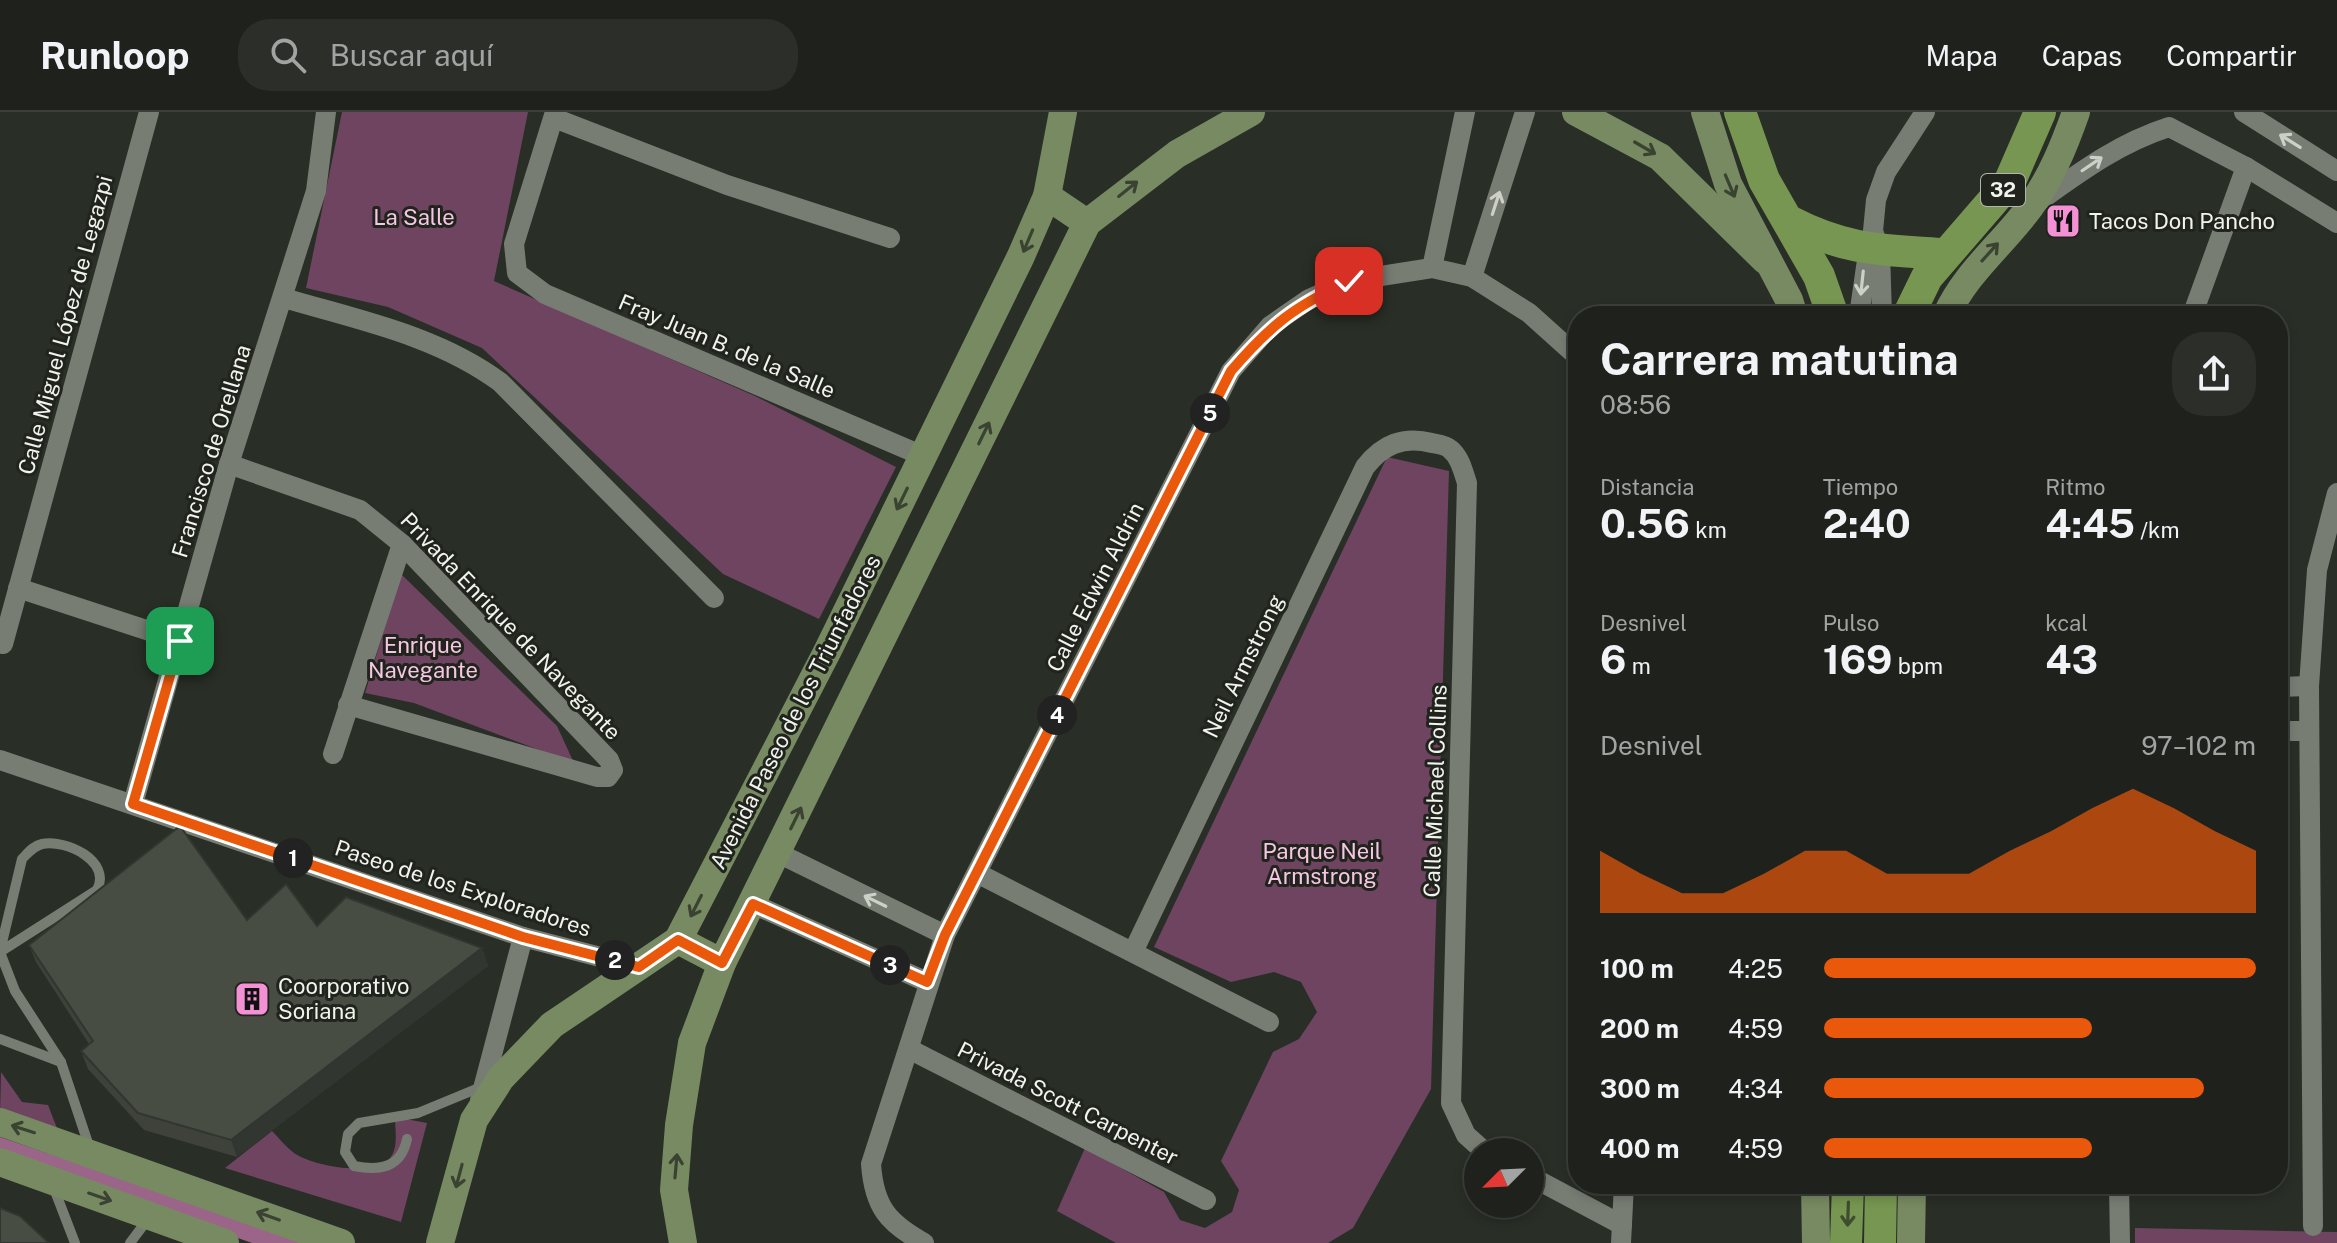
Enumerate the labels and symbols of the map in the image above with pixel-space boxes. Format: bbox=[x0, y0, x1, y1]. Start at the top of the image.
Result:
one-way arrow bbox=[2280, 133, 2302, 150]
one-way arrow bbox=[1633, 140, 1656, 156]
one-way arrow bbox=[2081, 155, 2103, 172]
street label: Calle Miguel López de Legazpi bbox=[13, 173, 117, 477]
one-way arrow bbox=[1723, 173, 1738, 198]
road number: 32 bbox=[1981, 174, 2025, 206]
one-way arrow bbox=[1117, 180, 1138, 197]
one-way arrow bbox=[1489, 190, 1504, 216]
restaurant icon: Tacos Don Pancho bbox=[2044, 202, 2082, 240]
park label: La Salle bbox=[373, 204, 455, 230]
place label: Tacos Don Pancho bbox=[2089, 208, 2275, 234]
one-way arrow bbox=[1020, 228, 1035, 253]
one-way arrow bbox=[1980, 242, 1998, 262]
pin bbox=[1315, 247, 1383, 315]
one-way arrow bbox=[1855, 269, 1870, 296]
street label: Fray Juan B. de la Salle bbox=[615, 289, 839, 403]
street label: Francisco de Orellana bbox=[166, 341, 256, 561]
pin: 5 bbox=[1190, 393, 1230, 433]
one-way arrow bbox=[977, 422, 992, 446]
one-way arrow bbox=[894, 487, 909, 511]
street label: Calle Edwin Aldrin bbox=[1041, 498, 1149, 676]
street label: Privada Enrique de Navegante bbox=[395, 507, 627, 745]
street label: Avenida Paseo de los Triunfadores bbox=[704, 551, 886, 873]
street label: Neil Armstrong bbox=[1197, 590, 1289, 742]
pin bbox=[146, 607, 214, 675]
park label: Enrique Navegante bbox=[368, 632, 478, 683]
street label: Calle Michael Collins bbox=[1418, 684, 1452, 898]
pin: 4 bbox=[1037, 695, 1077, 735]
one-way arrow bbox=[789, 806, 804, 830]
street label: Paseo de los Exploradores bbox=[332, 834, 594, 942]
pin: 1 bbox=[273, 838, 313, 878]
park label: Parque Neil Armstrong bbox=[1262, 838, 1382, 889]
one-way arrow bbox=[864, 893, 888, 908]
one-way arrow bbox=[687, 894, 703, 918]
pin: 2 bbox=[595, 940, 635, 980]
pin: 3 bbox=[870, 945, 910, 985]
place label: Coorporativo Soriana bbox=[278, 973, 409, 1024]
building icon: Coorporativo Soriana bbox=[233, 980, 271, 1018]
street label: Privada Scott Carpenter bbox=[953, 1036, 1183, 1170]
one-way arrow bbox=[11, 1121, 36, 1136]
north arrow bbox=[1464, 1138, 1544, 1218]
one-way arrow bbox=[669, 1153, 684, 1180]
one-way arrow bbox=[451, 1163, 466, 1189]
one-way arrow bbox=[87, 1191, 112, 1205]
one-way arrow bbox=[1840, 1200, 1855, 1226]
one-way arrow bbox=[256, 1208, 281, 1222]

